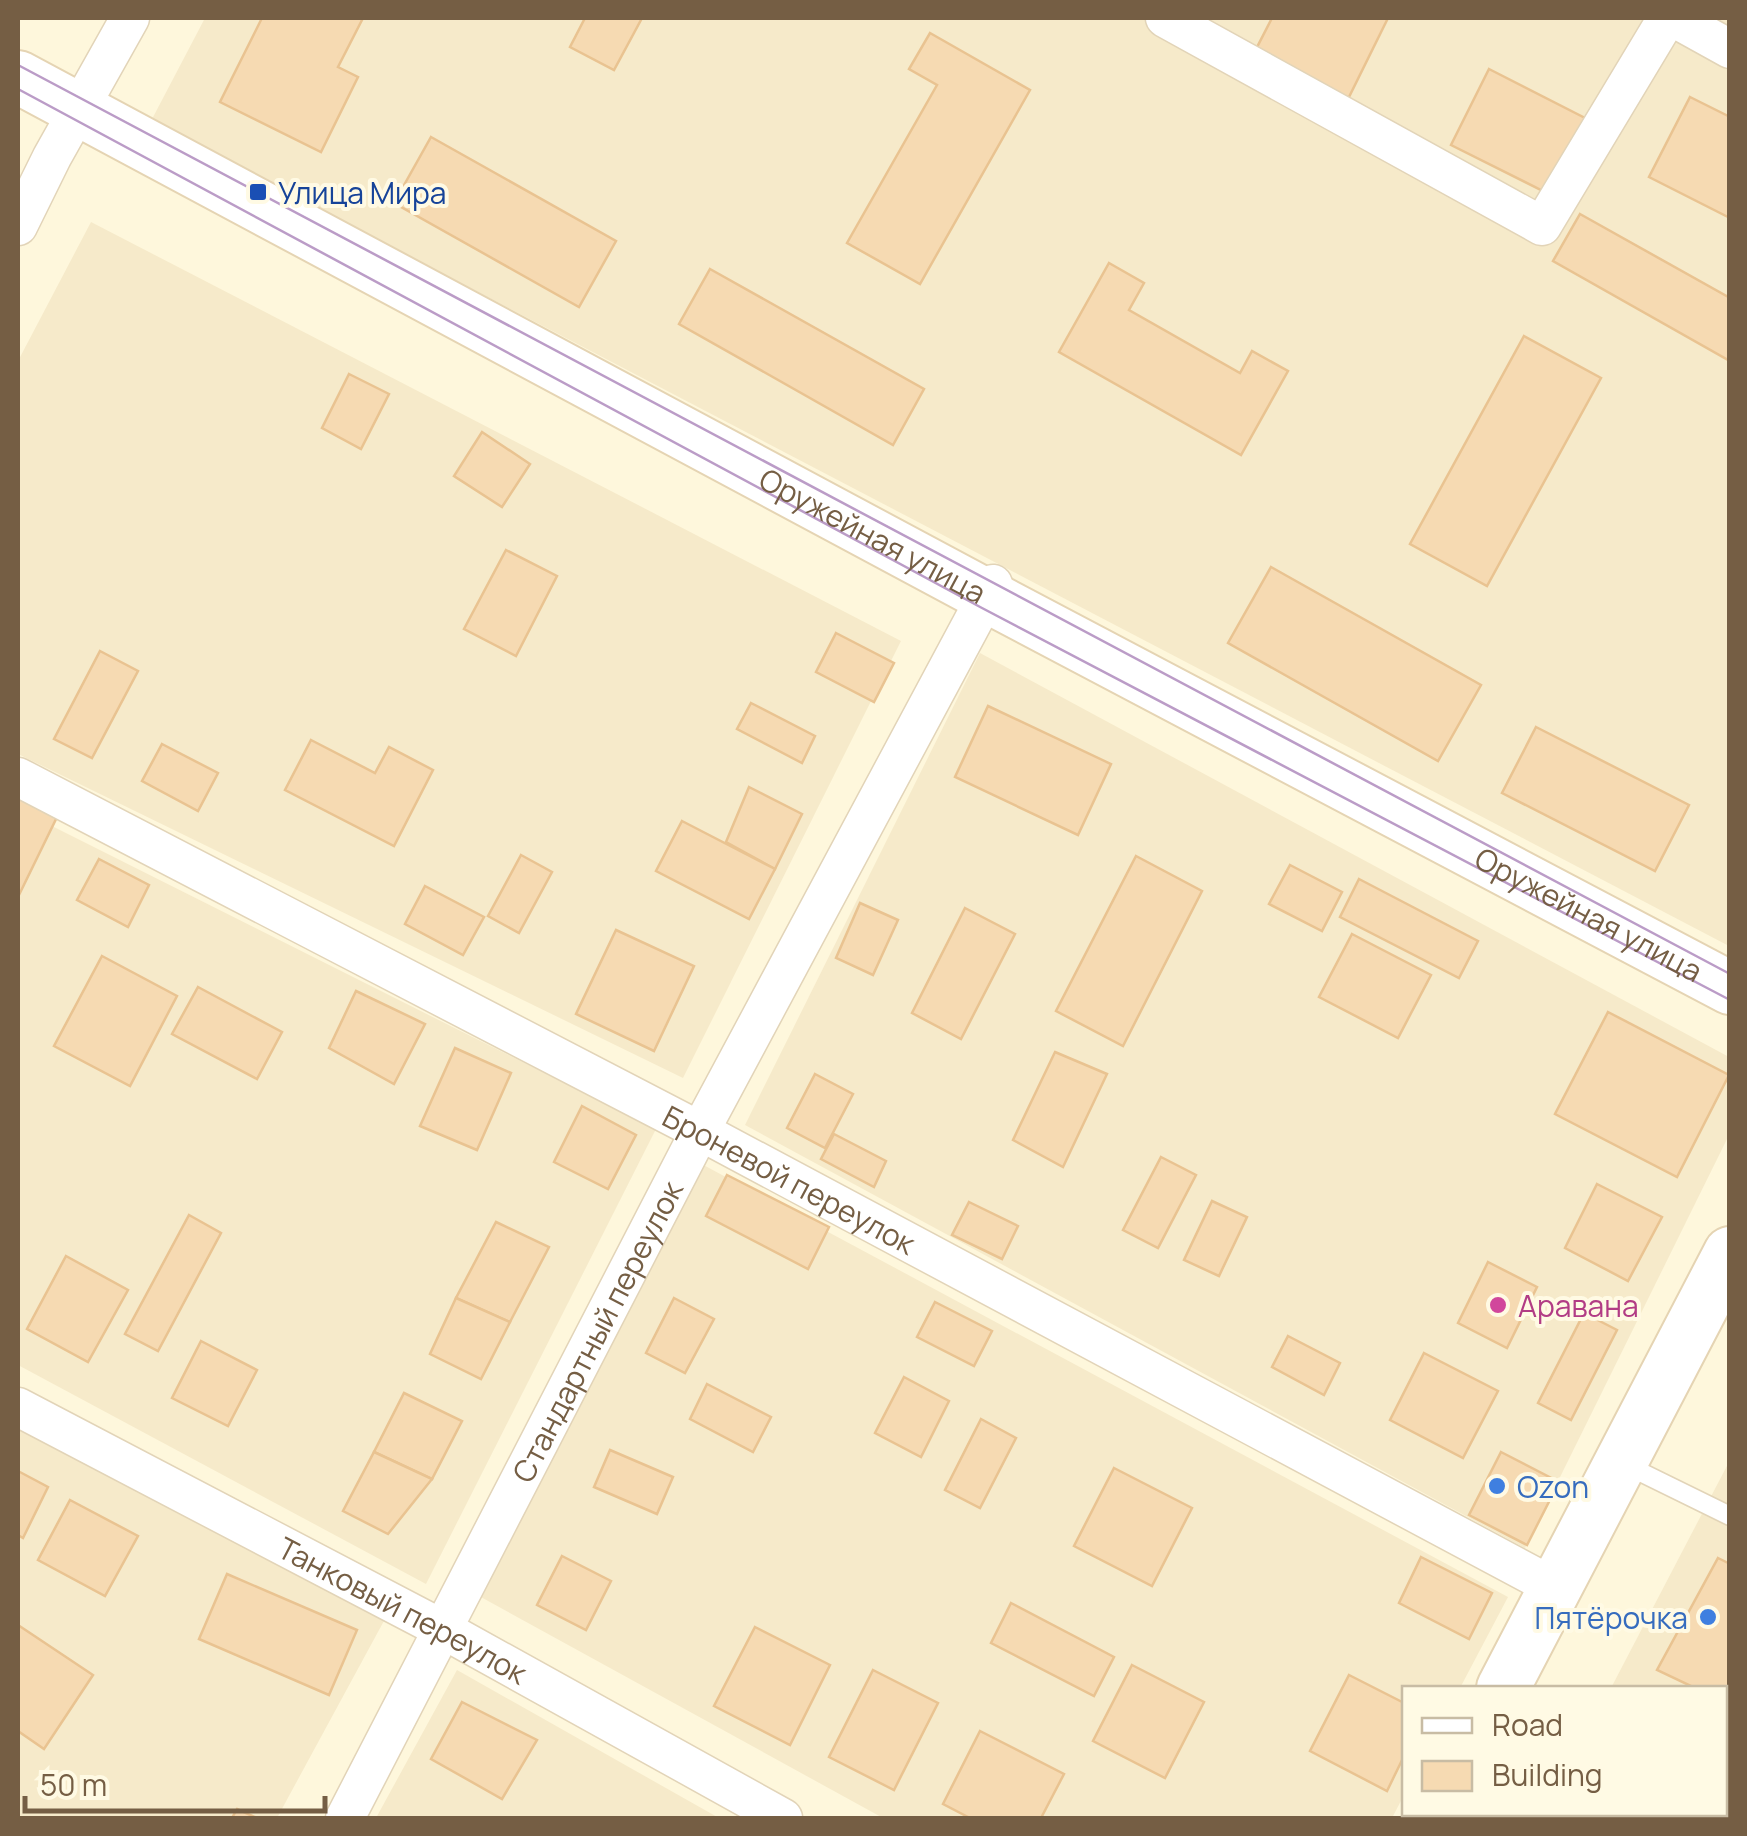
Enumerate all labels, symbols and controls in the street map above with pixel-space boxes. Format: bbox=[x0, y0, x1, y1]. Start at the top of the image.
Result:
place label: Улица Мира bbox=[278, 172, 447, 213]
marker: Улица Мира bbox=[247, 181, 269, 203]
street label: Оружейная улица bbox=[753, 458, 994, 612]
street label: Оружейная улица bbox=[1468, 837, 1710, 990]
street label: Броневой переулок bbox=[656, 1095, 924, 1264]
street label: Стандартный переулок bbox=[502, 1172, 692, 1489]
place label: Аравана bbox=[1518, 1285, 1639, 1326]
marker: Аравана bbox=[1487, 1294, 1509, 1316]
place label: Ozon bbox=[1517, 1466, 1589, 1507]
marker: Ozon bbox=[1486, 1475, 1508, 1497]
street label: Танковый переулок bbox=[271, 1526, 536, 1693]
place label: Пятёрочка bbox=[1535, 1597, 1688, 1638]
marker: Пятёрочка bbox=[1697, 1606, 1719, 1628]
legend bbox=[1402, 1686, 1727, 1816]
text: Road bbox=[1492, 1704, 1563, 1745]
scale bar bbox=[25, 1751, 325, 1813]
text: Building bbox=[1492, 1754, 1603, 1795]
text: 50 m bbox=[40, 1764, 107, 1805]

